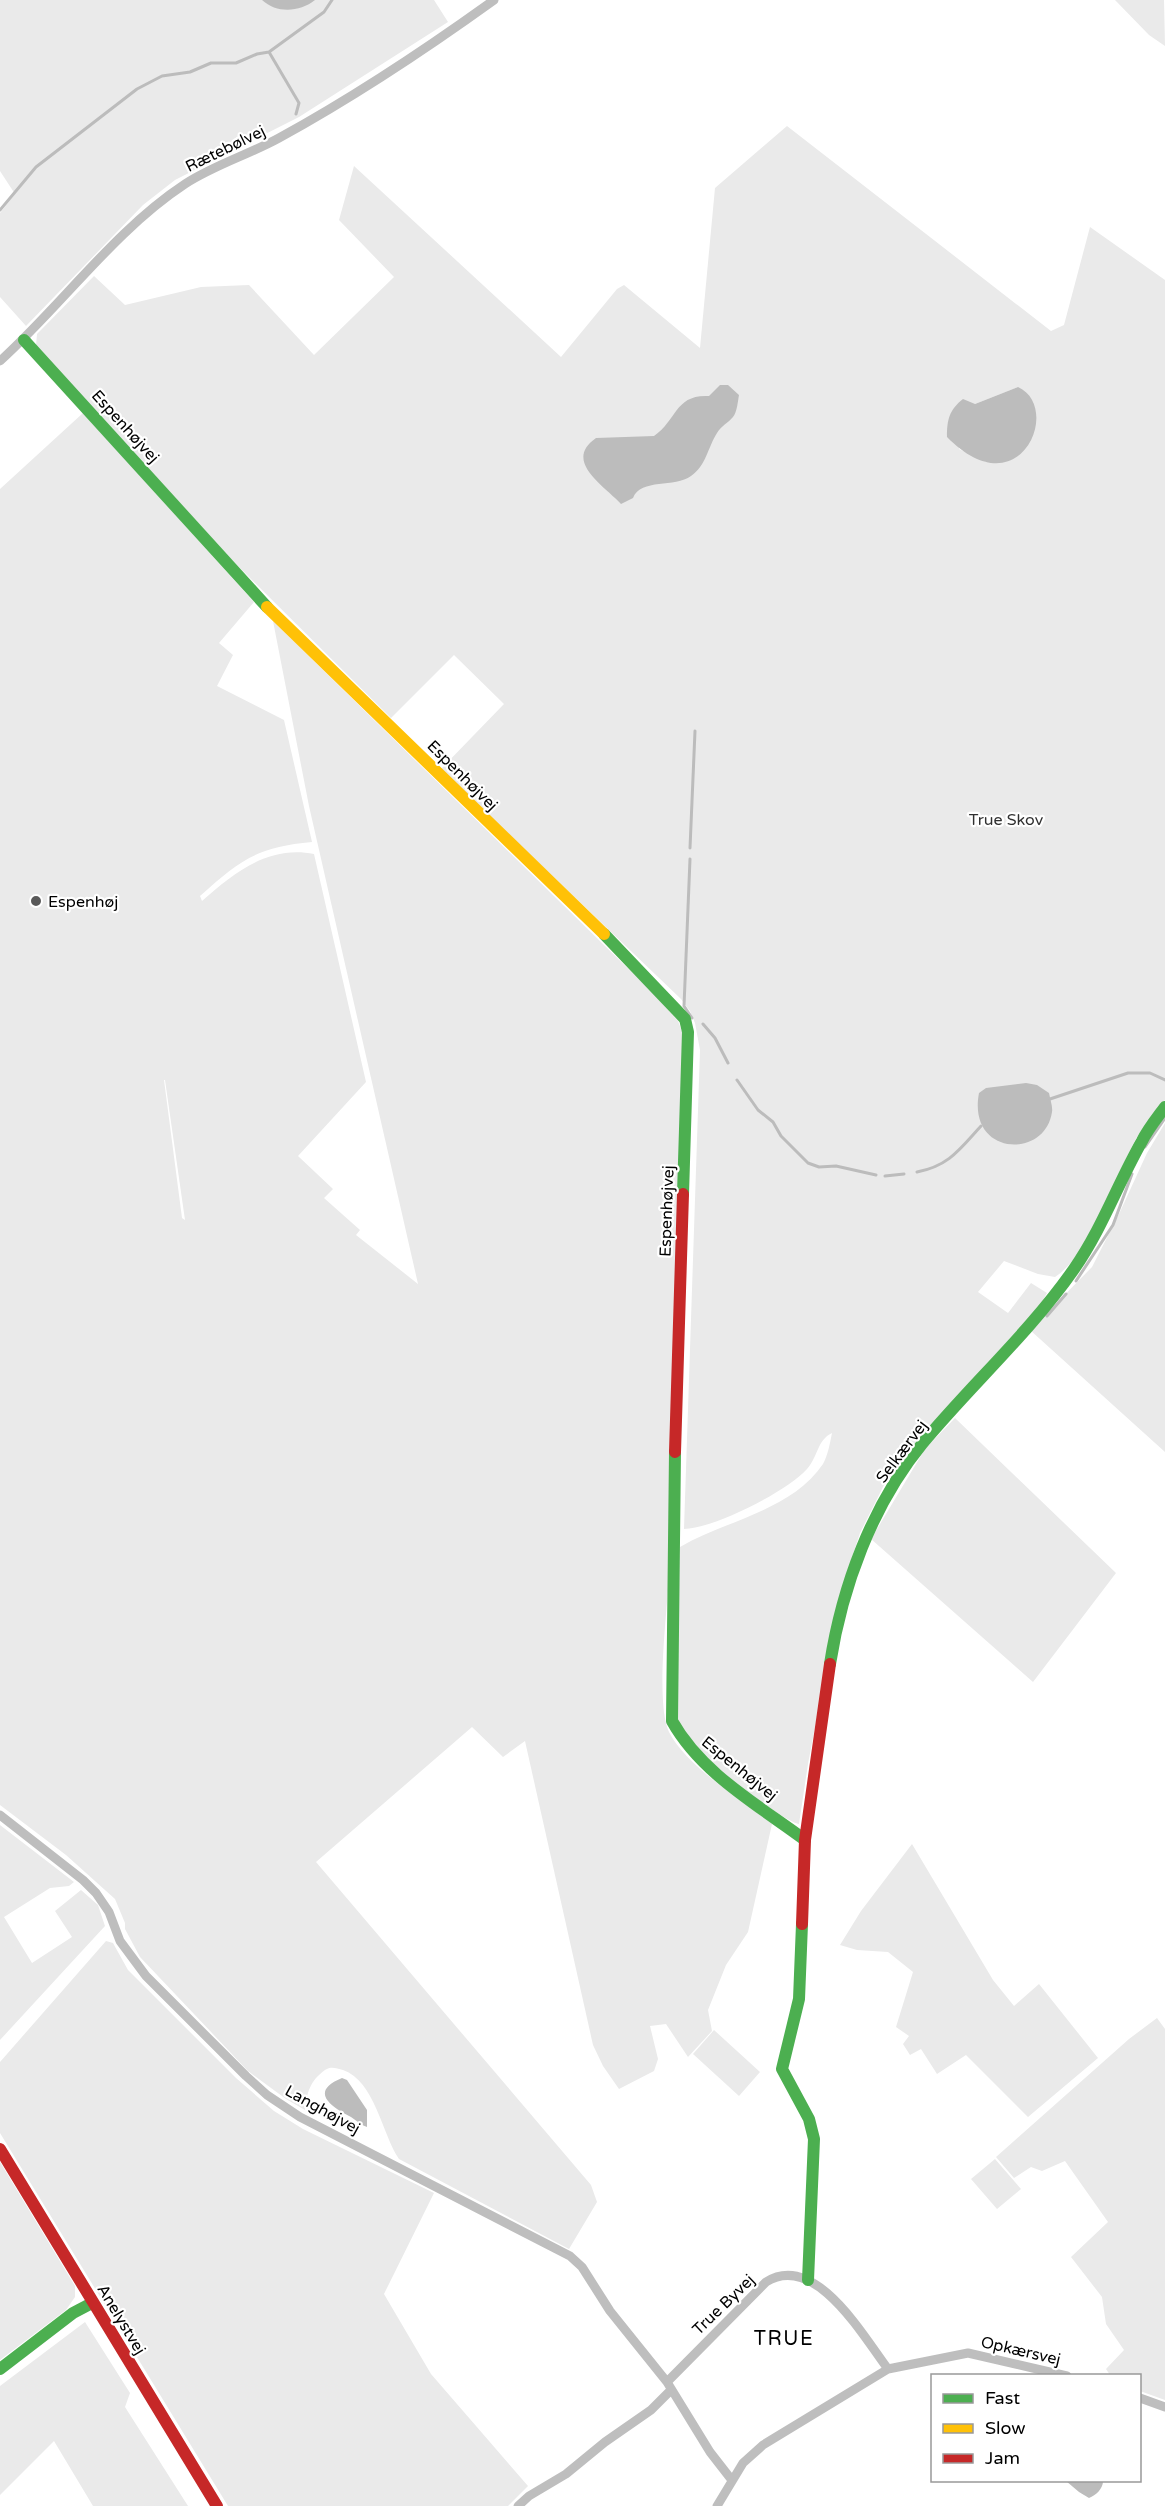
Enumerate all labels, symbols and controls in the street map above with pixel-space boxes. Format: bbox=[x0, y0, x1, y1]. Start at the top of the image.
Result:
street label: Rætebølvej bbox=[182, 121, 269, 177]
street label: Espenhøjvej bbox=[87, 386, 163, 467]
street label: Espenhøjvej bbox=[423, 736, 502, 815]
park label: True Skov bbox=[969, 810, 1044, 830]
place label: Espenhøj bbox=[48, 892, 118, 912]
marker: Espenhøj bbox=[29, 894, 43, 908]
street label: Espenhøjvej bbox=[655, 1165, 679, 1257]
street label: Selkærvej bbox=[872, 1416, 932, 1487]
street label: Espenhøjvej bbox=[697, 1732, 781, 1805]
street label: Langhøjvej bbox=[281, 2081, 364, 2139]
street label: True Byvej bbox=[688, 2270, 759, 2339]
street label: Anelystvej bbox=[92, 2281, 150, 2358]
district label: TRUE bbox=[754, 2327, 814, 2351]
street label: Opkærsvej bbox=[979, 2332, 1063, 2370]
legend bbox=[931, 2374, 1141, 2482]
text: Fast bbox=[985, 2387, 1020, 2409]
text: Slow bbox=[985, 2417, 1026, 2439]
text: Jam bbox=[985, 2447, 1020, 2469]

